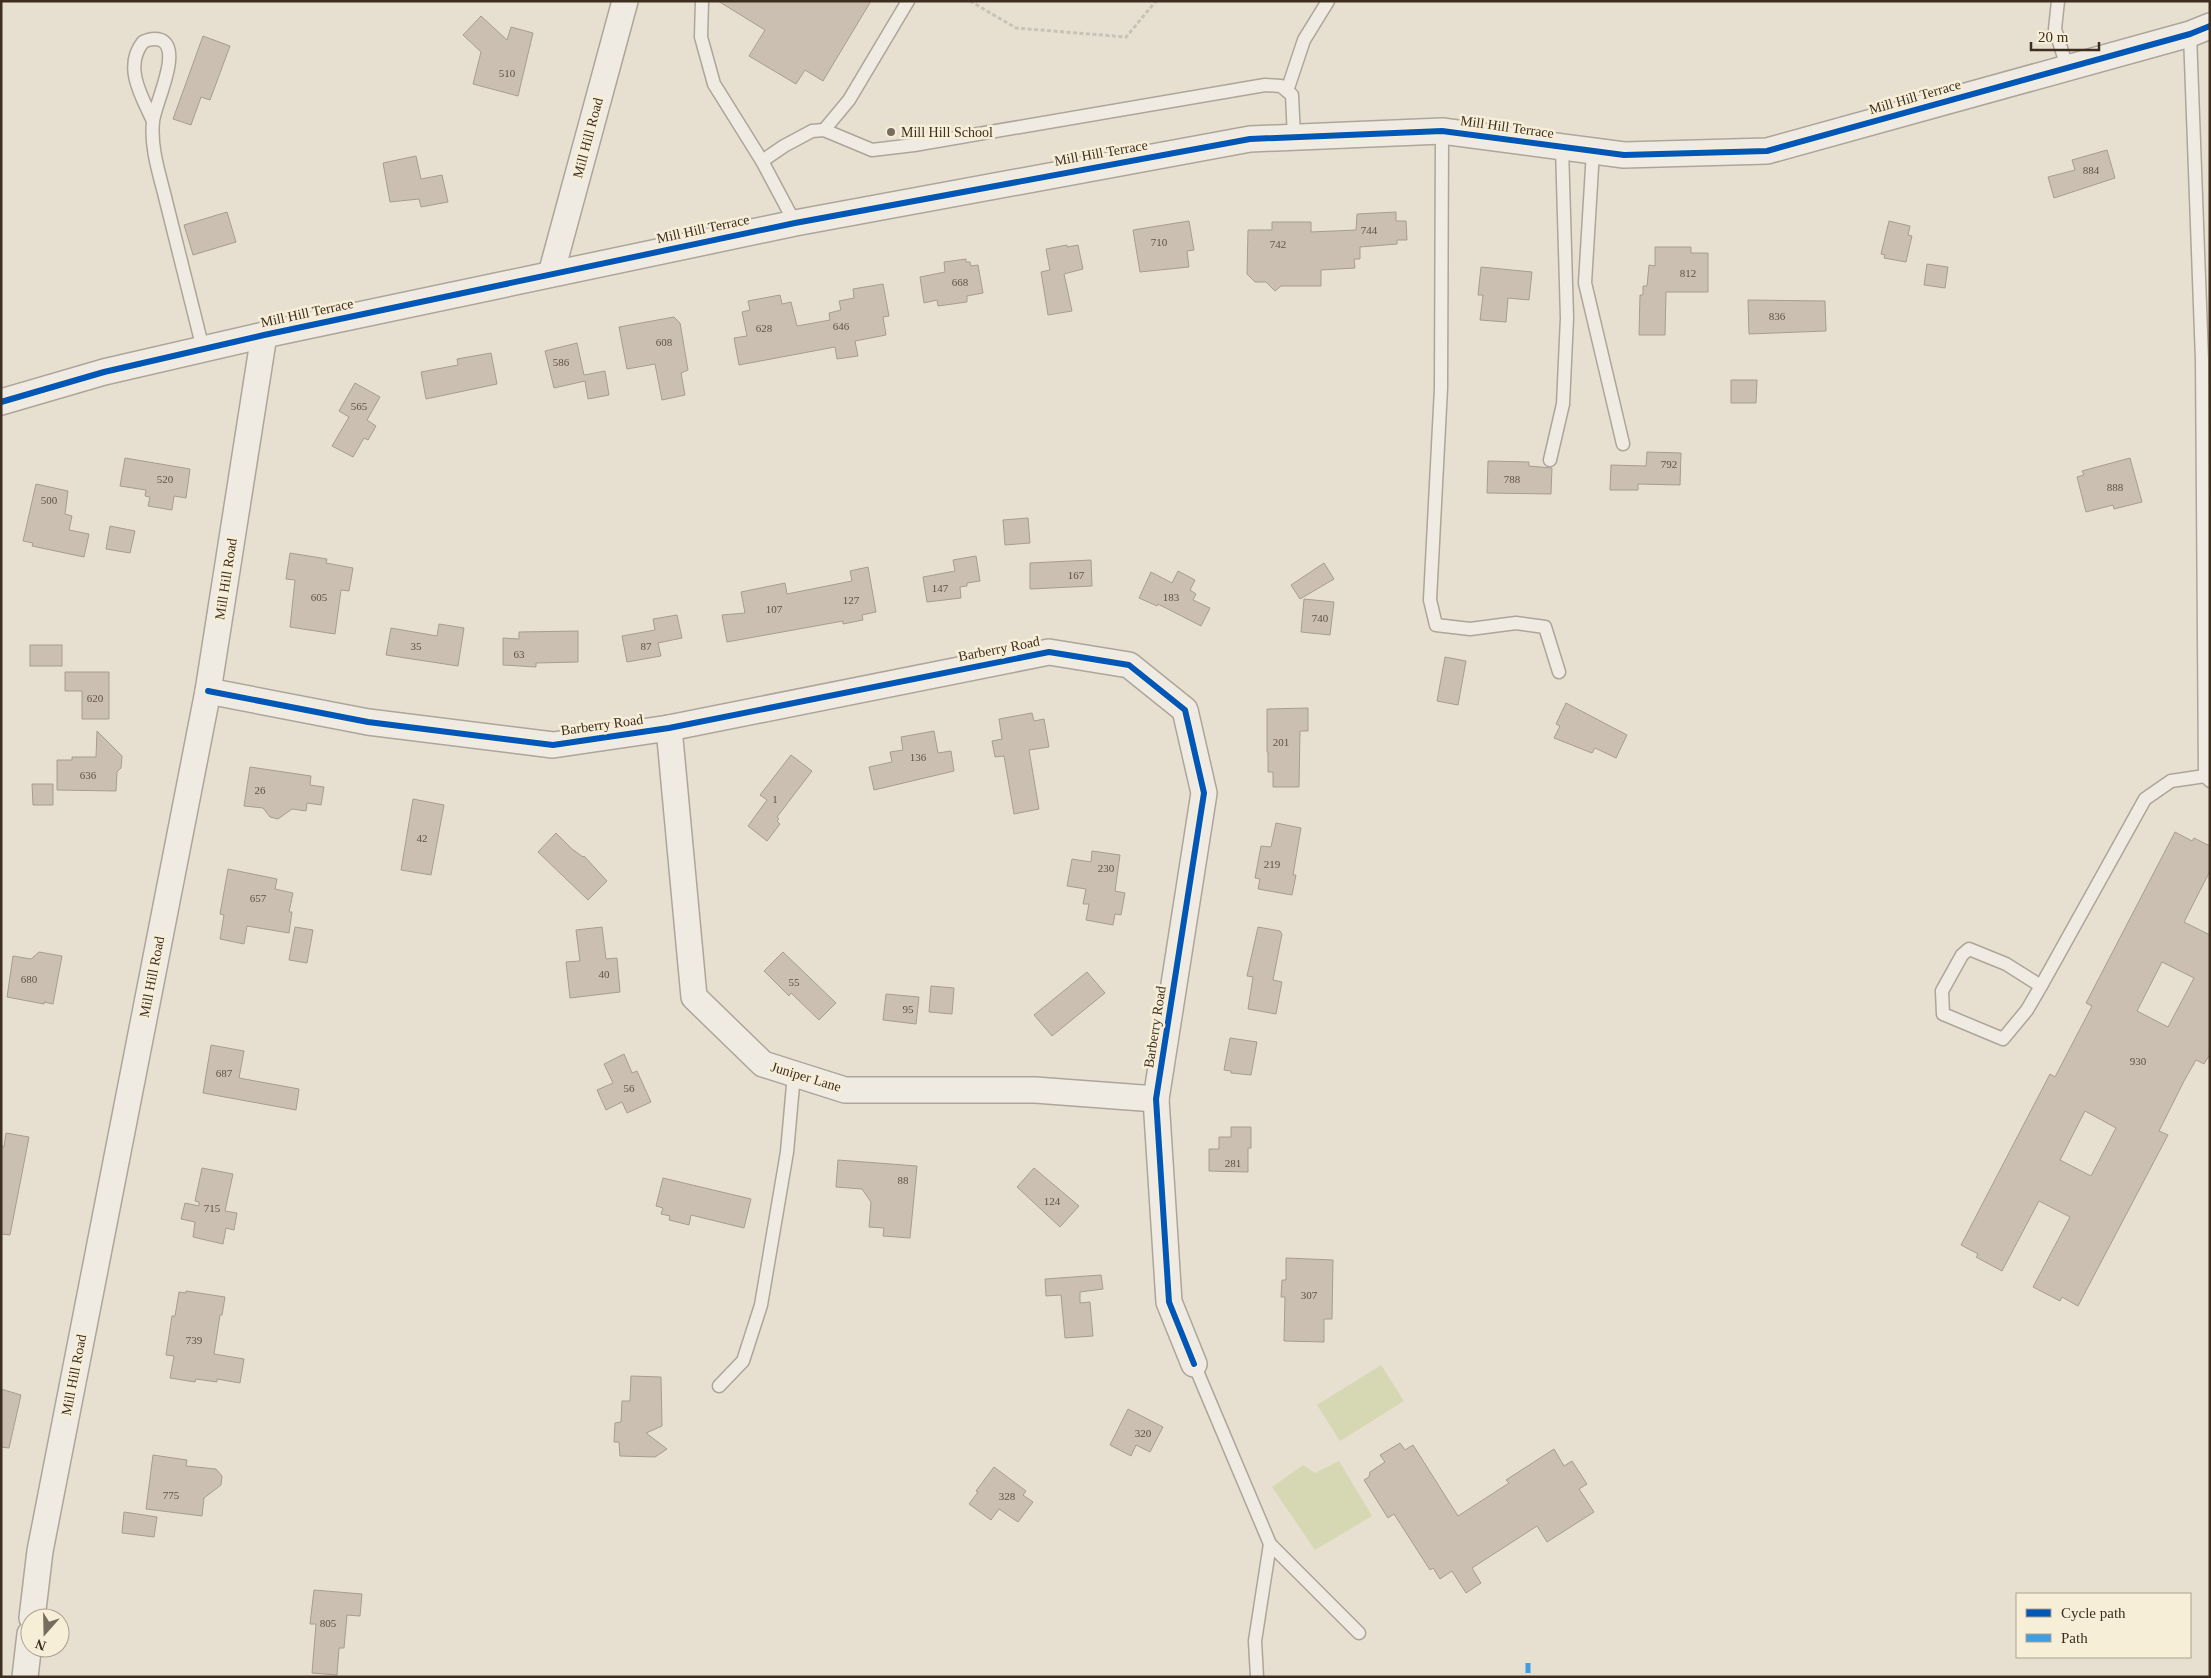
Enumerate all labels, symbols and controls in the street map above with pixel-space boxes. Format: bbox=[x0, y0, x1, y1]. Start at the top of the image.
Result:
scale bar bbox=[2031, 20, 2098, 52]
text: 20 m bbox=[2038, 29, 2069, 45]
house number: 510 bbox=[499, 67, 516, 79]
street label: Mill Hill Terrace bbox=[1868, 77, 1962, 117]
street label: Mill Hill Road bbox=[570, 96, 606, 180]
street label: Mill Hill Terrace bbox=[1459, 113, 1555, 141]
place label: Mill Hill School bbox=[901, 125, 993, 140]
marker: Mill Hill School bbox=[885, 126, 897, 138]
street label: Mill Hill Terrace bbox=[1053, 137, 1149, 169]
house number: 884 bbox=[2083, 164, 2100, 176]
street label: Mill Hill Terrace bbox=[655, 212, 751, 246]
house number: 744 bbox=[1361, 224, 1378, 236]
house number: 710 bbox=[1151, 236, 1168, 248]
house number: 742 bbox=[1270, 238, 1286, 250]
house number: 812 bbox=[1680, 267, 1696, 279]
house number: 668 bbox=[952, 276, 969, 288]
street label: Mill Hill Terrace bbox=[259, 296, 355, 330]
house number: 836 bbox=[1769, 310, 1786, 322]
house number: 646 bbox=[833, 320, 850, 332]
house number: 628 bbox=[756, 322, 773, 334]
house number: 608 bbox=[656, 336, 673, 348]
house number: 586 bbox=[553, 356, 570, 368]
house number: 565 bbox=[351, 400, 368, 412]
house number: 792 bbox=[1661, 458, 1677, 470]
house number: 520 bbox=[157, 473, 174, 485]
house number: 788 bbox=[1504, 473, 1521, 485]
house number: 888 bbox=[2107, 481, 2124, 493]
house number: 500 bbox=[41, 494, 58, 506]
street label: Mill Hill Road bbox=[212, 537, 240, 621]
house number: 167 bbox=[1068, 569, 1085, 581]
house number: 147 bbox=[932, 582, 949, 594]
house number: 605 bbox=[311, 591, 328, 603]
house number: 183 bbox=[1163, 591, 1180, 603]
house number: 127 bbox=[843, 594, 860, 606]
house number: 107 bbox=[766, 603, 783, 615]
house number: 740 bbox=[1312, 612, 1329, 624]
street label: Barberry Road bbox=[957, 634, 1041, 664]
house number: 35 bbox=[411, 640, 422, 652]
house number: 87 bbox=[641, 640, 652, 652]
house number: 63 bbox=[514, 648, 525, 660]
house number: 620 bbox=[87, 692, 104, 704]
street label: Barberry Road bbox=[560, 712, 644, 738]
house number: 201 bbox=[1273, 736, 1289, 748]
house number: 136 bbox=[910, 751, 927, 763]
house number: 636 bbox=[80, 769, 97, 781]
house number: 26 bbox=[255, 784, 266, 796]
house number: 1 bbox=[772, 793, 778, 805]
house number: 42 bbox=[417, 832, 428, 844]
house number: 219 bbox=[1264, 858, 1281, 870]
house number: 230 bbox=[1098, 862, 1115, 874]
house number: 657 bbox=[250, 892, 267, 904]
street label: Mill Hill Road bbox=[137, 935, 167, 1019]
house number: 40 bbox=[599, 968, 610, 980]
house number: 680 bbox=[21, 973, 38, 985]
house number: 55 bbox=[789, 976, 800, 988]
street label: Barberry Road bbox=[1141, 985, 1169, 1069]
house number: 95 bbox=[903, 1003, 914, 1015]
house number: 930 bbox=[2130, 1055, 2147, 1067]
street label: Juniper Lane bbox=[769, 1059, 843, 1095]
house number: 687 bbox=[216, 1067, 233, 1079]
house number: 56 bbox=[624, 1082, 635, 1094]
house number: 281 bbox=[1225, 1157, 1241, 1169]
house number: 88 bbox=[898, 1174, 909, 1186]
house number: 124 bbox=[1044, 1195, 1061, 1207]
house number: 715 bbox=[204, 1202, 221, 1214]
house number: 307 bbox=[1301, 1289, 1318, 1301]
street label: Mill Hill Road bbox=[59, 1333, 89, 1417]
house number: 739 bbox=[186, 1334, 203, 1346]
house number: 320 bbox=[1135, 1427, 1152, 1439]
house number: 775 bbox=[163, 1489, 180, 1501]
house number: 328 bbox=[999, 1490, 1016, 1502]
legend bbox=[2016, 1593, 2191, 1658]
text: Cycle path bbox=[2061, 1605, 2126, 1621]
north arrow bbox=[20, 1608, 70, 1658]
house number: 805 bbox=[320, 1617, 337, 1629]
text: Path bbox=[2061, 1630, 2088, 1646]
text: N bbox=[33, 1636, 48, 1654]

